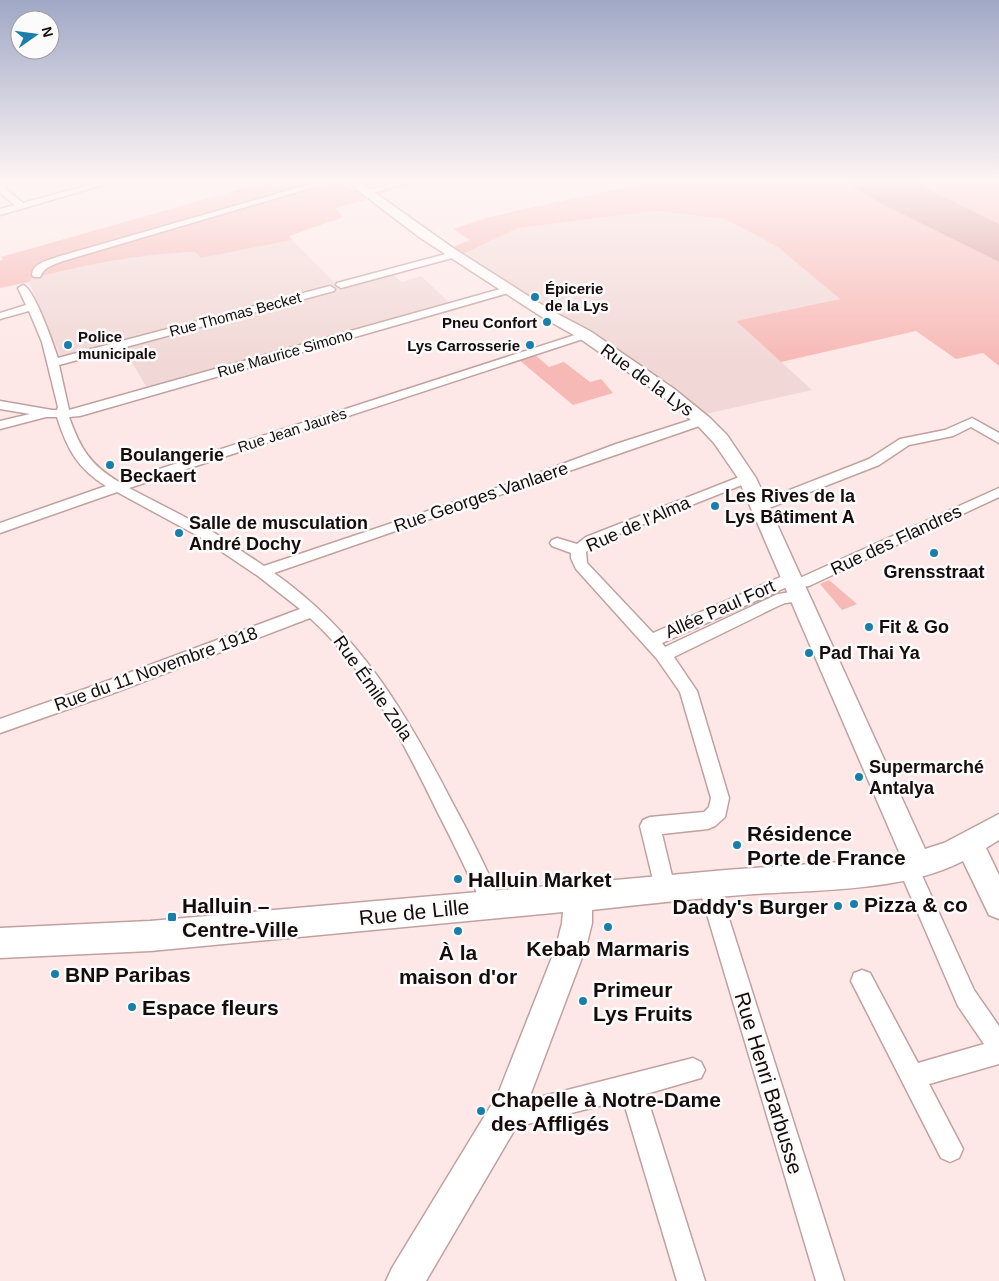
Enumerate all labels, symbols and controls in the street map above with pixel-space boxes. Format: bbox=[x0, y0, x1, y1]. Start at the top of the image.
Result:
north arrow bbox=[10, 10, 60, 60]
text: N bbox=[39, 25, 57, 39]
place label: Épicerie de la Lys bbox=[545, 280, 609, 314]
street label: Rue Thomas Becket bbox=[167, 288, 304, 340]
marker: Épicerie de la Lys bbox=[529, 291, 541, 303]
place label: Pneu Confort bbox=[442, 314, 537, 331]
marker: Pneu Confort bbox=[541, 316, 553, 328]
street label: Rue Maurice Simono bbox=[215, 326, 355, 380]
place label: Police municipale bbox=[78, 328, 156, 362]
place label: Lys Carrosserie bbox=[407, 337, 520, 354]
marker: Police municipale bbox=[62, 339, 74, 351]
marker: Lys Carrosserie bbox=[524, 339, 536, 351]
street label: Rue de la Lys bbox=[597, 340, 697, 420]
street label: Rue Jean Jaurès bbox=[235, 404, 349, 456]
place label: Boulangerie Beckaert bbox=[120, 445, 224, 486]
street label: Rue Georges Vanlaere bbox=[391, 458, 571, 536]
marker: Boulangerie Beckaert bbox=[104, 459, 116, 471]
place label: Les Rives de la Lys Bâtiment A bbox=[725, 486, 856, 527]
street label: Rue de l'Alma bbox=[583, 492, 694, 556]
marker: Les Rives de la Lys Bâtiment A bbox=[709, 500, 721, 512]
street label: Rue des Flandres bbox=[827, 501, 965, 579]
place label: Salle de musculation André Dochy bbox=[189, 513, 368, 554]
marker: Salle de musculation André Dochy bbox=[173, 527, 185, 539]
marker: Grensstraat bbox=[928, 547, 940, 559]
place label: Grensstraat bbox=[883, 562, 985, 582]
street label: Allée Paul Fort bbox=[662, 576, 778, 642]
place label: Fit & Go bbox=[879, 617, 949, 637]
marker: Fit & Go bbox=[863, 621, 875, 633]
street label: Rue du 11 Novembre 1918 bbox=[52, 623, 260, 715]
street label: Rue Émile Zola bbox=[330, 632, 417, 745]
place label: Pad Thai Ya bbox=[819, 643, 921, 663]
marker: Pad Thai Ya bbox=[803, 647, 815, 659]
place label: Supermarché Antalya bbox=[869, 757, 984, 798]
marker: Supermarché Antalya bbox=[853, 771, 865, 783]
place label: Résidence Porte de France bbox=[747, 822, 906, 869]
marker: Résidence Porte de France bbox=[731, 839, 743, 851]
place label: Halluin Market bbox=[468, 868, 612, 891]
marker: Halluin Market bbox=[452, 873, 464, 885]
place label: Pizza & co bbox=[864, 893, 968, 916]
place label: Halluin – Centre-Ville bbox=[182, 894, 298, 941]
street label: Rue de Lille bbox=[358, 895, 470, 929]
place label: Daddy's Burger bbox=[672, 895, 828, 918]
marker: Pizza & co bbox=[848, 898, 860, 910]
marker: Daddy's Burger bbox=[832, 900, 844, 912]
marker: Halluin – Centre-Ville bbox=[166, 911, 178, 923]
marker: Kebab Marmaris bbox=[602, 921, 614, 933]
marker: À la maison d'or bbox=[452, 925, 464, 937]
place label: Kebab Marmaris bbox=[526, 937, 690, 960]
place label: À la maison d'or bbox=[399, 941, 517, 988]
place label: BNP Paribas bbox=[65, 963, 191, 986]
marker: BNP Paribas bbox=[49, 968, 61, 980]
place label: Primeur Lys Fruits bbox=[593, 978, 693, 1025]
street label: Rue Henri Barbusse bbox=[730, 989, 808, 1177]
marker: Primeur Lys Fruits bbox=[577, 995, 589, 1007]
place label: Espace fleurs bbox=[142, 996, 279, 1019]
marker: Espace fleurs bbox=[126, 1001, 138, 1013]
place label: Chapelle à Notre-Dame des Affligés bbox=[491, 1088, 721, 1135]
marker: Chapelle à Notre-Dame des Affligés bbox=[475, 1105, 487, 1117]

